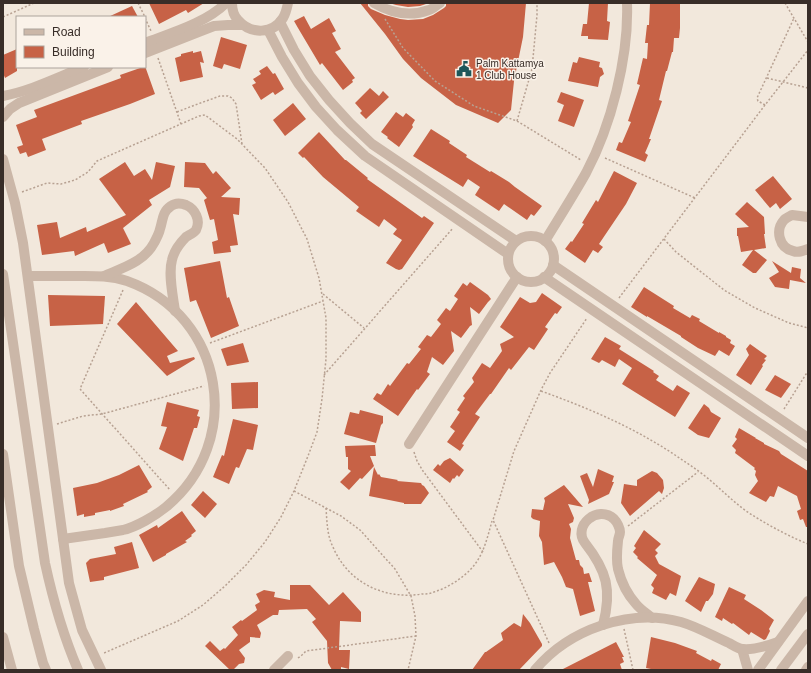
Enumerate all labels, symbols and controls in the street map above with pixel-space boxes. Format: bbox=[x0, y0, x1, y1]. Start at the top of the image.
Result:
legend bbox=[16, 16, 146, 68]
text: Road bbox=[52, 25, 81, 39]
text: Building bbox=[52, 45, 95, 59]
place label: Palm Kattamya 1 Club House bbox=[476, 58, 544, 81]
public building icon: Palm Kattamya 1 Club House bbox=[455, 60, 473, 78]

